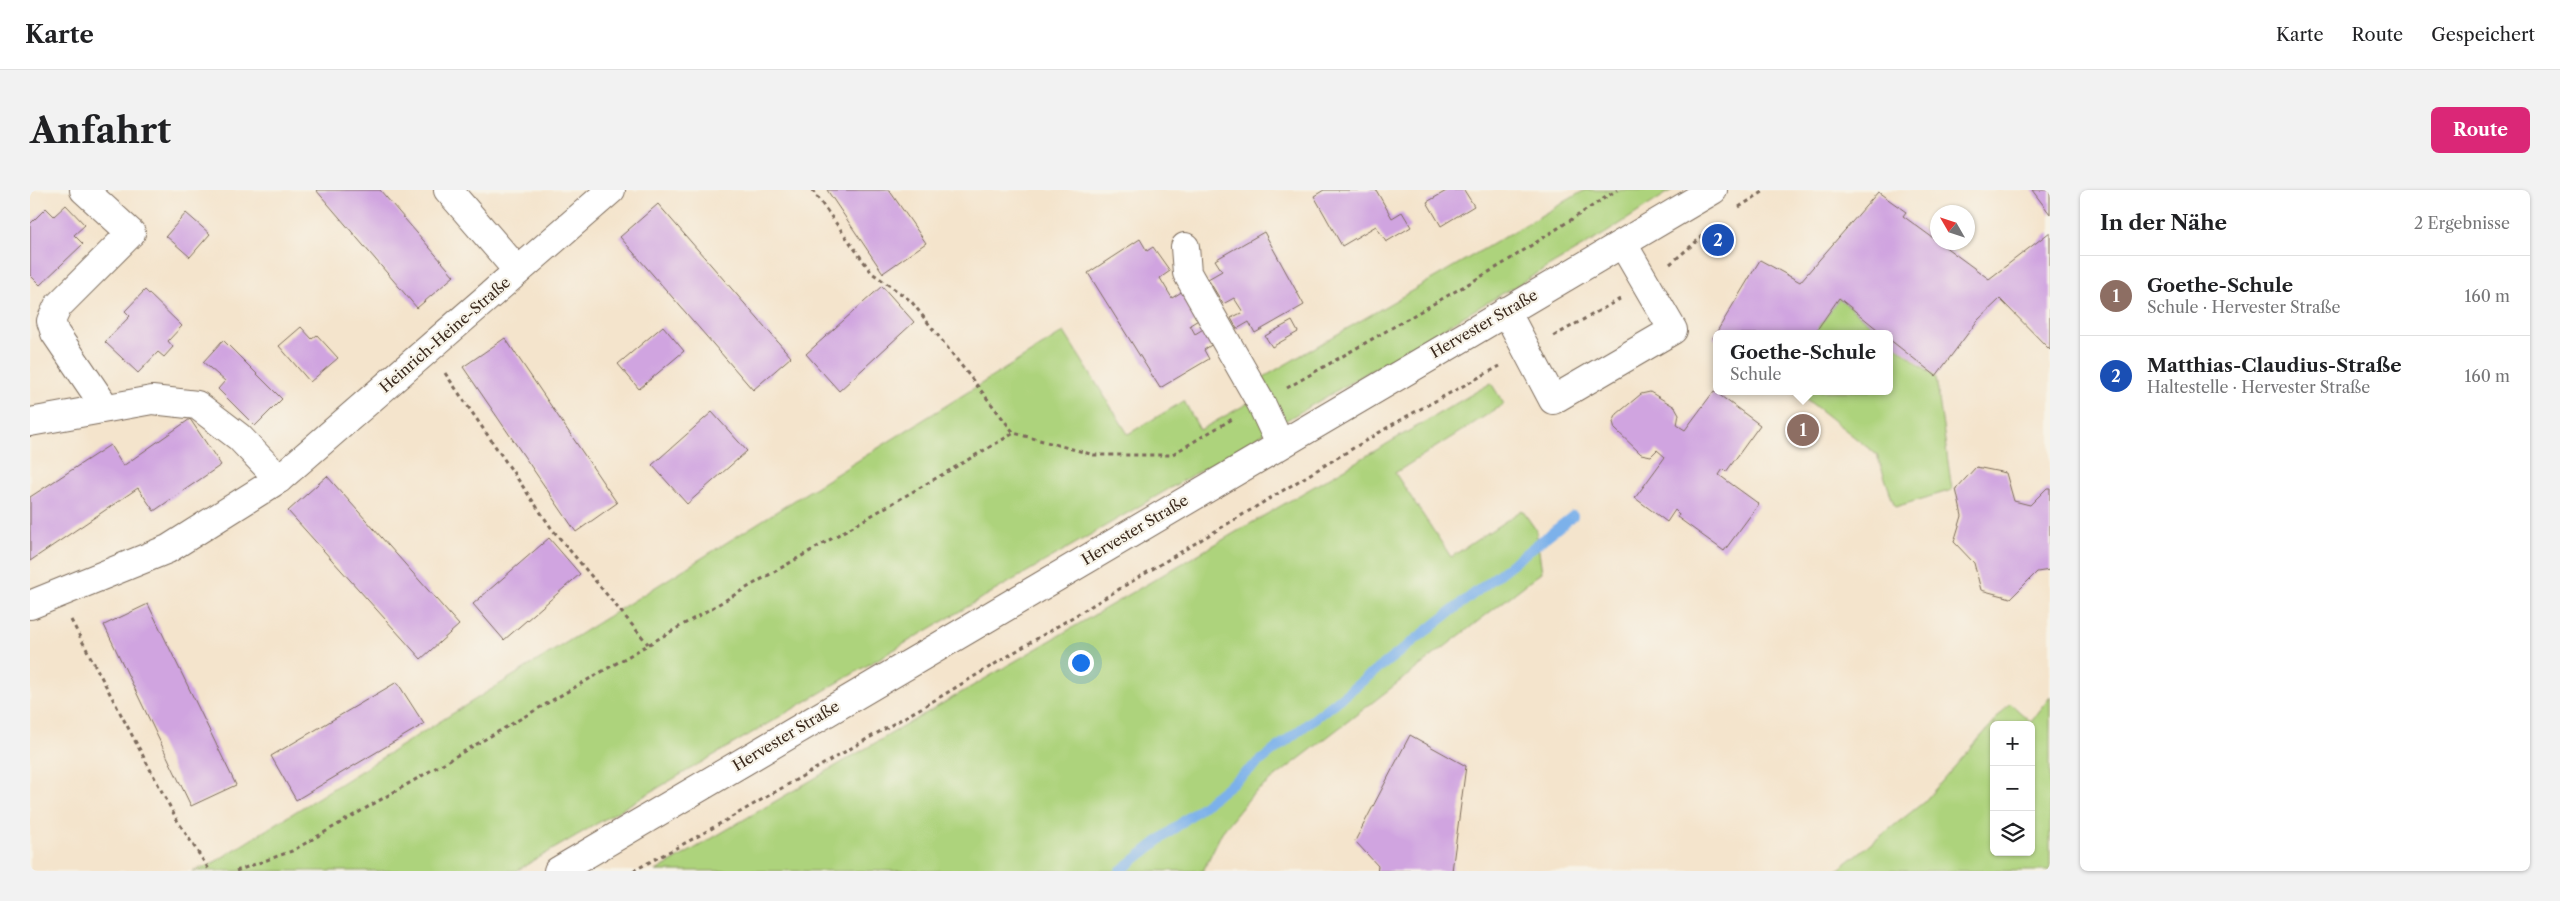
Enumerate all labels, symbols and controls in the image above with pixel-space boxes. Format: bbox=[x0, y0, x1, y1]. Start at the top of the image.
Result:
text: Karte bbox=[25, 20, 94, 49]
text: Karte bbox=[2276, 24, 2324, 46]
text: Route bbox=[2352, 24, 2403, 46]
text: Gespeichert bbox=[2431, 24, 2535, 46]
button: Route bbox=[2431, 107, 2530, 153]
text: Anfahrt bbox=[30, 109, 171, 152]
north arrow bbox=[1930, 205, 1975, 250]
text: In der Nähe bbox=[2100, 210, 2227, 235]
text: 2 Ergebnisse bbox=[2414, 213, 2510, 233]
pin: 2 bbox=[1702, 221, 1734, 259]
street label: Heinrich-Heine-Straße bbox=[375, 273, 514, 397]
text: Goethe-Schule bbox=[2147, 274, 2293, 297]
street label: Hervester Straße bbox=[1427, 285, 1541, 362]
text: 1 bbox=[2112, 286, 2120, 306]
text: 160 m bbox=[2465, 286, 2510, 306]
text: Schule · Hervester Straße bbox=[2147, 297, 2340, 317]
popup bbox=[1713, 330, 1893, 395]
text: Goethe-Schule bbox=[1730, 341, 1876, 364]
text: Matthias-Claudius-Straße bbox=[2147, 354, 2402, 377]
text: Schule bbox=[1730, 364, 1782, 384]
text: 2 bbox=[2111, 366, 2121, 386]
text: 160 m bbox=[2465, 366, 2510, 386]
text: Haltestelle · Hervester Straße bbox=[2147, 377, 2370, 397]
pin: 1 bbox=[1787, 411, 1819, 449]
street label: Hervester Straße bbox=[1078, 490, 1191, 569]
your location bbox=[1068, 650, 1094, 676]
street label: Hervester Straße bbox=[729, 696, 842, 775]
map controls bbox=[1990, 721, 2035, 856]
button: + bbox=[1990, 721, 2035, 766]
button: − bbox=[1990, 766, 2035, 811]
button: layers bbox=[1990, 811, 2035, 856]

